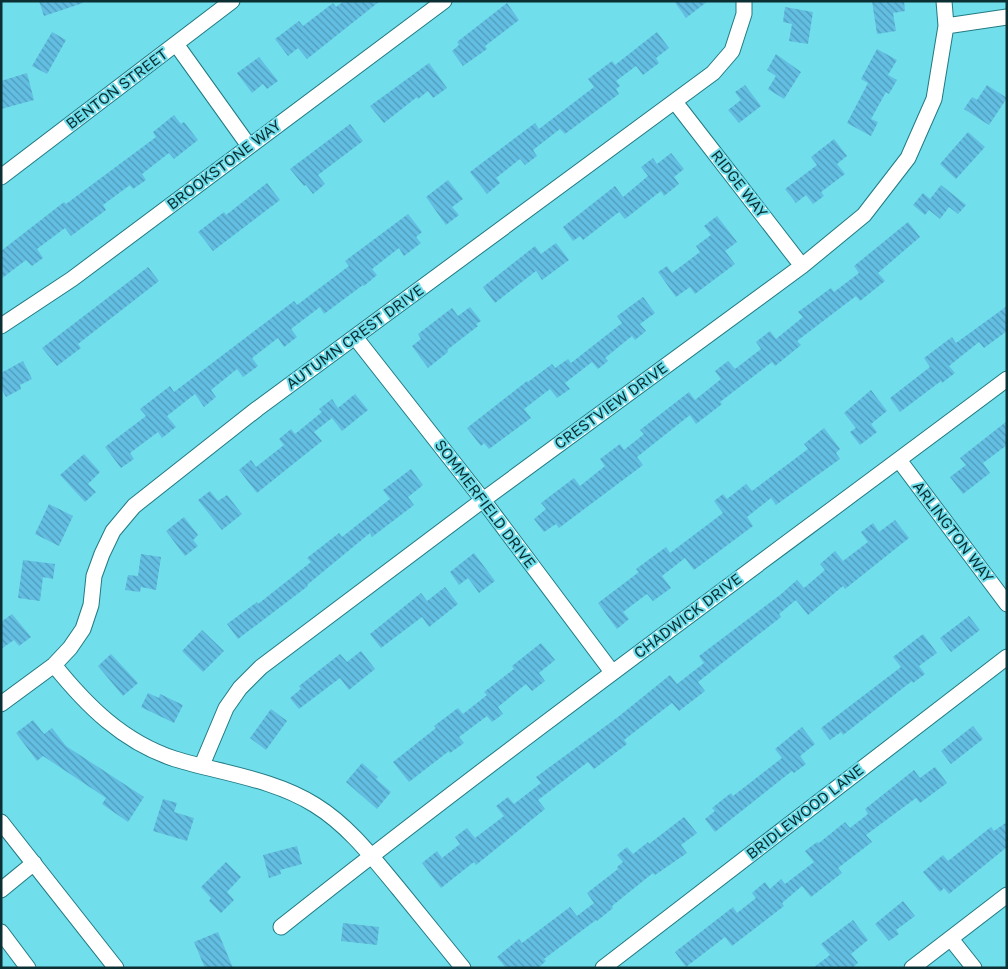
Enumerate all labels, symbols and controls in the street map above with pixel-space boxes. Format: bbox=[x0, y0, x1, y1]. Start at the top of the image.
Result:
street label: BENTON STREET bbox=[62, 44, 171, 132]
street label: BROOKSTONE WAY bbox=[163, 115, 284, 213]
street label: RIDGE WAY bbox=[708, 146, 772, 221]
street label: AUTUMN CREST DRIVE bbox=[282, 280, 427, 392]
street label: CRESTVIEW DRIVE bbox=[550, 358, 670, 452]
street label: SOMMERFIELD DRIVE bbox=[432, 436, 540, 571]
street label: ARLINGTON WAY bbox=[910, 477, 998, 586]
street label: CHADWICK DRIVE bbox=[630, 569, 745, 662]
street label: BRIDLEWOOD LANE bbox=[742, 760, 866, 862]

